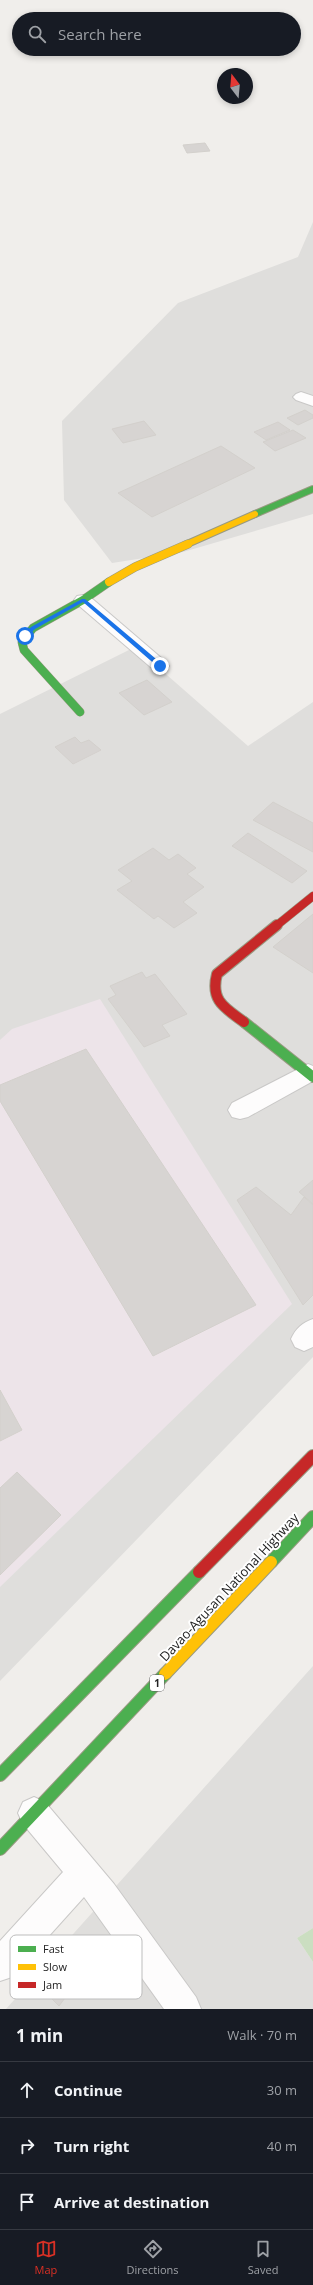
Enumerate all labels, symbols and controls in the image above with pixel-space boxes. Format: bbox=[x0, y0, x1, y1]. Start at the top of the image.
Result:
search box bbox=[12, 12, 301, 56]
icon: search bbox=[26, 23, 48, 45]
text: Search here bbox=[58, 24, 142, 44]
north arrow bbox=[217, 68, 253, 104]
route start bbox=[16, 627, 34, 645]
route end bbox=[151, 657, 169, 675]
street label: Davao-Agusan National Highway bbox=[155, 1509, 303, 1665]
road number: 1 bbox=[150, 1675, 164, 1691]
legend bbox=[10, 1935, 142, 1999]
text: Fast bbox=[43, 1941, 64, 1956]
text: Slow bbox=[43, 1959, 67, 1974]
text: Jam bbox=[42, 1977, 62, 1992]
text: 1 min bbox=[16, 2024, 63, 2047]
text: Walk · 70 m bbox=[227, 2026, 297, 2044]
icon: ahead bbox=[16, 2079, 38, 2101]
text: Continue bbox=[54, 2080, 122, 2100]
text: 30 m bbox=[267, 2081, 297, 2099]
icon: right bbox=[16, 2135, 38, 2157]
text: Turn right bbox=[54, 2136, 129, 2156]
text: 40 m bbox=[267, 2137, 297, 2155]
icon: arrive bbox=[16, 2191, 38, 2213]
text: Arrive at destination bbox=[54, 2192, 209, 2212]
tab: Map bbox=[35, 2238, 57, 2277]
tab: Directions bbox=[127, 2238, 179, 2277]
tab: Saved bbox=[248, 2238, 278, 2277]

